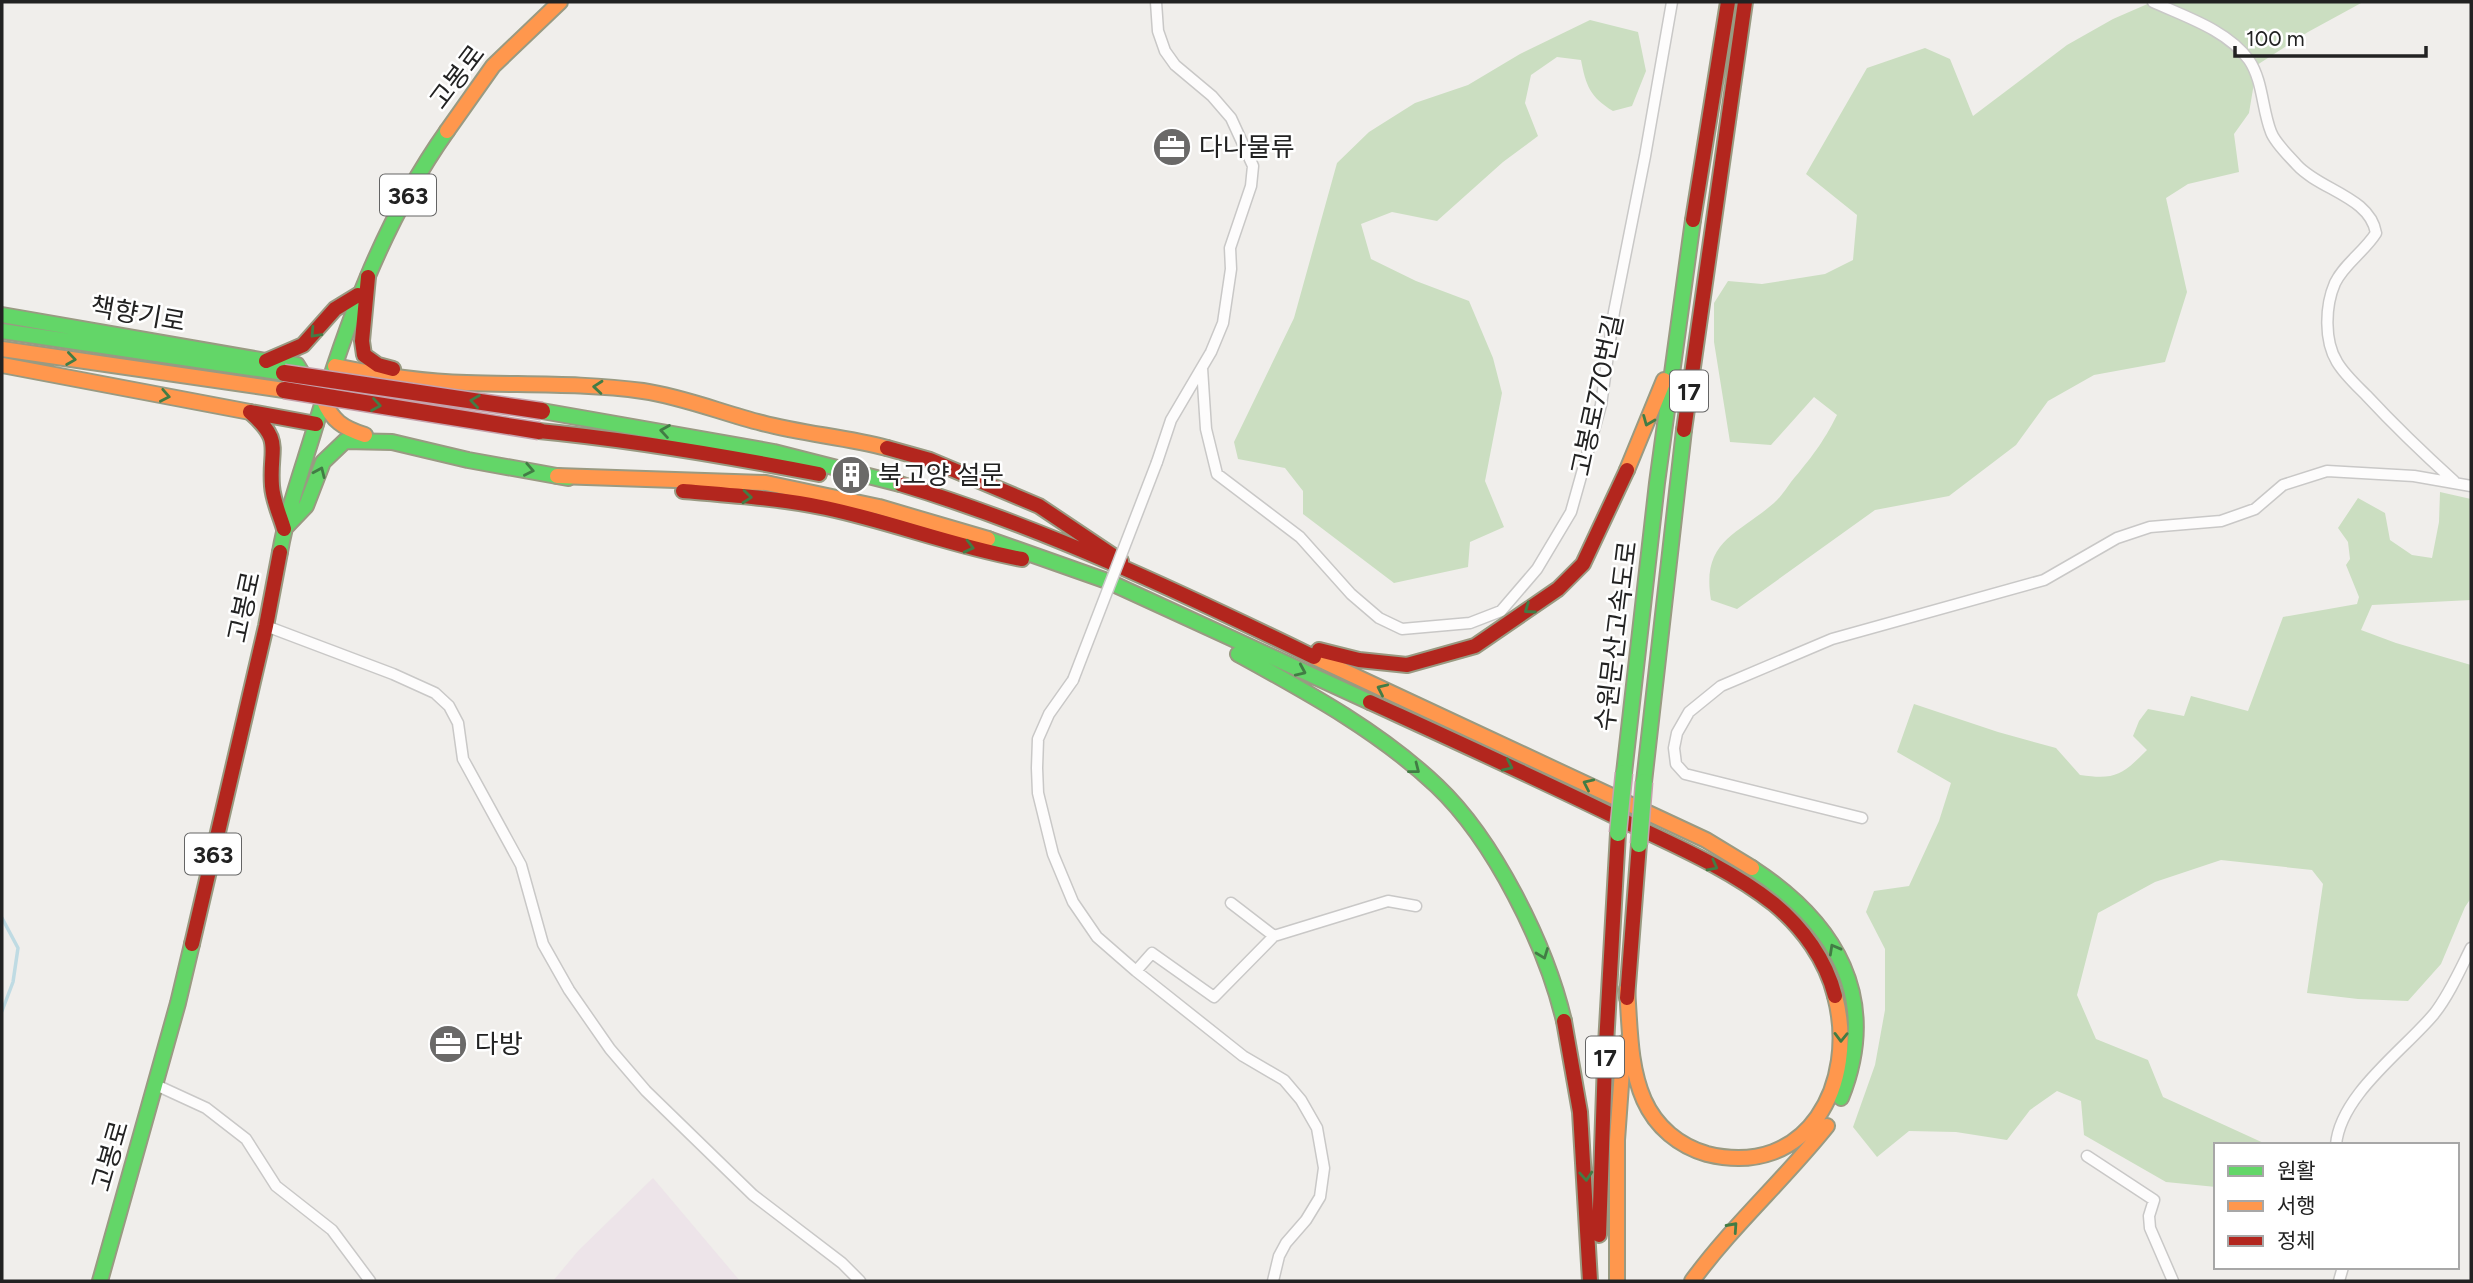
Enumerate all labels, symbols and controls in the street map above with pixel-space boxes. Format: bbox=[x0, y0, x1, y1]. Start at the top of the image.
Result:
scale bar bbox=[2235, 14, 2426, 58]
text: 100 m bbox=[2246, 26, 2305, 51]
street label: 고봉로 bbox=[423, 39, 491, 115]
office icon: 다나물류 bbox=[1151, 126, 1193, 168]
place label: 다나물류 bbox=[1199, 131, 1295, 163]
road number: 363 bbox=[380, 174, 436, 216]
street label: 책향기로 bbox=[88, 290, 188, 338]
street label: 고봉로770번길 bbox=[1564, 311, 1630, 479]
one-way arrow bbox=[311, 325, 324, 338]
one-way arrow bbox=[65, 352, 76, 367]
road number: 17 bbox=[1670, 370, 1708, 412]
one-way arrow bbox=[593, 380, 604, 395]
one-way arrow bbox=[159, 388, 171, 403]
one-way arrow bbox=[469, 394, 480, 409]
one-way arrow bbox=[370, 397, 382, 412]
one-way arrow bbox=[1642, 414, 1656, 426]
one-way arrow bbox=[659, 424, 671, 439]
building icon: 북고양 설문 bbox=[830, 454, 872, 496]
place label: 북고양 설문 bbox=[878, 459, 1004, 491]
one-way arrow bbox=[523, 462, 535, 477]
one-way arrow bbox=[312, 467, 326, 479]
one-way arrow bbox=[742, 489, 753, 504]
one-way arrow bbox=[962, 539, 974, 553]
street label: 수원문산고속도로 bbox=[1588, 539, 1644, 733]
street label: 고봉로 bbox=[221, 569, 267, 645]
one-way arrow bbox=[1524, 601, 1537, 613]
one-way arrow bbox=[1294, 663, 1307, 677]
one-way arrow bbox=[1377, 683, 1389, 697]
one-way arrow bbox=[1501, 758, 1513, 772]
one-way arrow bbox=[1407, 761, 1420, 773]
one-way arrow bbox=[1583, 778, 1595, 792]
road number: 363 bbox=[185, 834, 241, 874]
one-way arrow bbox=[1705, 857, 1718, 871]
one-way arrow bbox=[1828, 944, 1842, 956]
one-way arrow bbox=[1535, 947, 1549, 959]
office icon: 다방 bbox=[427, 1023, 469, 1065]
place label: 다방 bbox=[475, 1028, 523, 1060]
one-way arrow bbox=[1833, 1032, 1849, 1043]
road number: 17 bbox=[1586, 1036, 1624, 1078]
street label: 고봉로 bbox=[85, 1117, 135, 1195]
legend bbox=[2214, 1143, 2459, 1269]
text: 원활 bbox=[2277, 1158, 2316, 1183]
one-way arrow bbox=[1578, 1171, 1593, 1182]
text: 서행 bbox=[2277, 1193, 2316, 1218]
one-way arrow bbox=[1725, 1223, 1737, 1236]
text: 정체 bbox=[2277, 1228, 2316, 1253]

